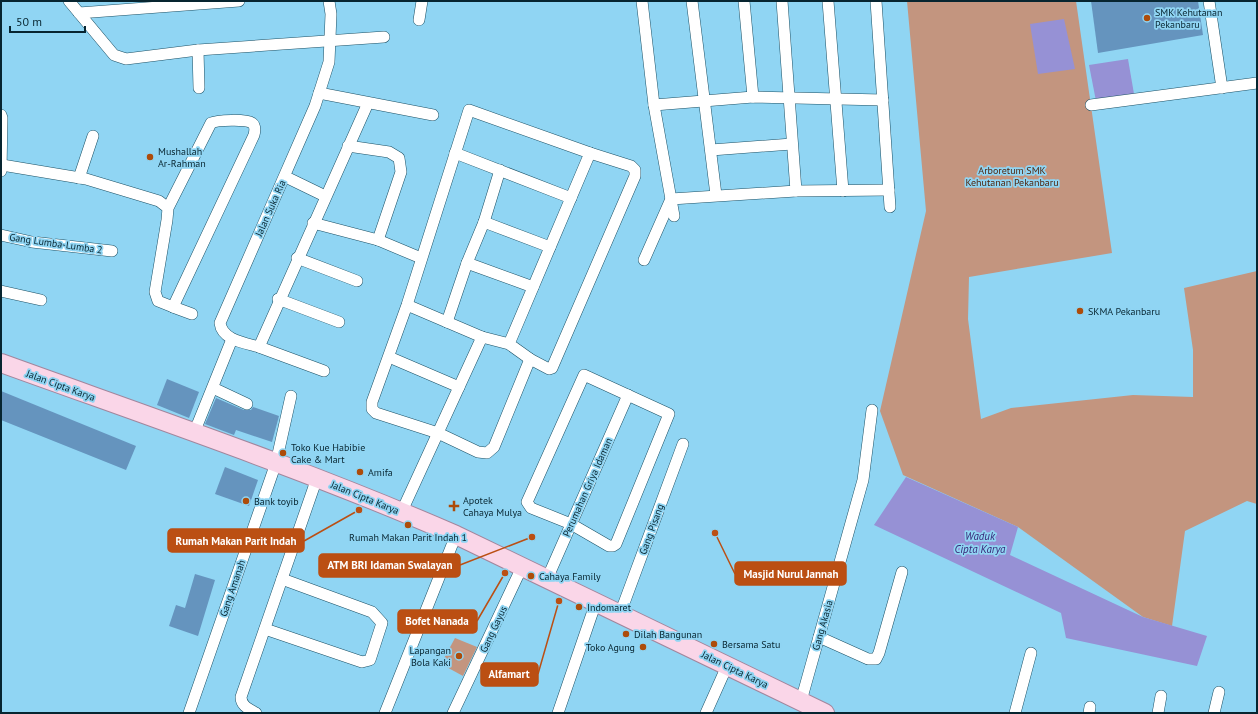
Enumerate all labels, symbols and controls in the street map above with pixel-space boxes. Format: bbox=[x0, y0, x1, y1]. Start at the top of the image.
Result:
place label: SMK Kehutanan Pekanbaru bbox=[1155, 6, 1223, 31]
scale bar bbox=[10, 8, 85, 34]
marker: SMK Kehutanan Pekanbaru bbox=[1142, 13, 1152, 23]
text: 50 m bbox=[16, 14, 42, 29]
place label: Mushallah Ar-Rahman bbox=[158, 145, 206, 170]
marker: Mushallah Ar-Rahman bbox=[145, 152, 155, 162]
park label: Arboretum SMK Kehutanan Pekanbaru bbox=[965, 164, 1059, 189]
street label: Jalan Suka Ria bbox=[252, 178, 289, 239]
street label: Gang Lumba-Lumba 2 bbox=[8, 231, 103, 256]
place label: SKMA Pekanbaru bbox=[1088, 305, 1160, 318]
marker: SKMA Pekanbaru bbox=[1075, 306, 1085, 316]
street label: Jalan Cipta Karya bbox=[24, 367, 97, 404]
street label: Perumahan Griya Idaman bbox=[560, 436, 615, 539]
place label: Toko Kue Habibie Cake & Mart bbox=[291, 441, 365, 466]
marker: Toko Kue Habibie Cake & Mart bbox=[278, 448, 288, 458]
place label: Amifa bbox=[368, 466, 393, 479]
marker: Amifa bbox=[355, 467, 365, 477]
street label: Jalan Cipta Karya bbox=[328, 477, 401, 517]
place label: Apotek Cahaya Mulya bbox=[463, 494, 522, 519]
place label: Bank toyib bbox=[254, 495, 299, 508]
marker: Bank toyib bbox=[241, 496, 251, 506]
marker: Apotek Cahaya Mulya bbox=[448, 500, 460, 512]
street label: Gang Pisang bbox=[636, 502, 667, 556]
marker: Rumah Makan Parit Indah 1 bbox=[403, 520, 413, 530]
callout: Rumah Makan Parit Indah bbox=[168, 529, 304, 552]
water label: Waduk Cipta Karya bbox=[955, 529, 1006, 556]
place label: Rumah Makan Parit Indah 1 bbox=[349, 531, 467, 544]
text: Rumah Makan Parit Indah bbox=[176, 534, 296, 548]
callout: ATM BRI Idaman Swalayan bbox=[319, 554, 460, 577]
street label: Gang Amanah bbox=[217, 558, 248, 618]
text: ATM BRI Idaman Swalayan bbox=[328, 558, 452, 572]
callout: Masjid Nurul Jannah bbox=[735, 562, 846, 585]
text: Masjid Nurul Jannah bbox=[743, 567, 839, 581]
place label: Cahaya Family bbox=[539, 570, 601, 583]
marker: Cahaya Family bbox=[526, 571, 536, 581]
street label: Gang Akasia bbox=[809, 598, 836, 652]
place label: Indomaret bbox=[587, 601, 632, 614]
marker: Indomaret bbox=[574, 602, 584, 612]
street label: Gang Gayus bbox=[477, 604, 510, 655]
callout: Bofet Nanada bbox=[398, 610, 477, 633]
text: Bofet Nanada bbox=[405, 614, 469, 628]
place label: Dilah Bangunan bbox=[634, 628, 702, 641]
marker: Dilah Bangunan bbox=[621, 629, 631, 639]
place label: Bersama Satu bbox=[722, 638, 780, 651]
marker: Bersama Satu bbox=[709, 639, 719, 649]
place label: Toko Agung bbox=[586, 641, 635, 654]
marker: Toko Agung bbox=[638, 642, 648, 652]
place label: Lapangan Bola Kaki bbox=[409, 644, 451, 669]
street label: Jalan Cipta Karya bbox=[698, 647, 770, 691]
marker: Lapangan Bola Kaki bbox=[454, 651, 464, 661]
callout: Alfamart bbox=[481, 663, 538, 686]
text: Alfamart bbox=[488, 667, 530, 681]

